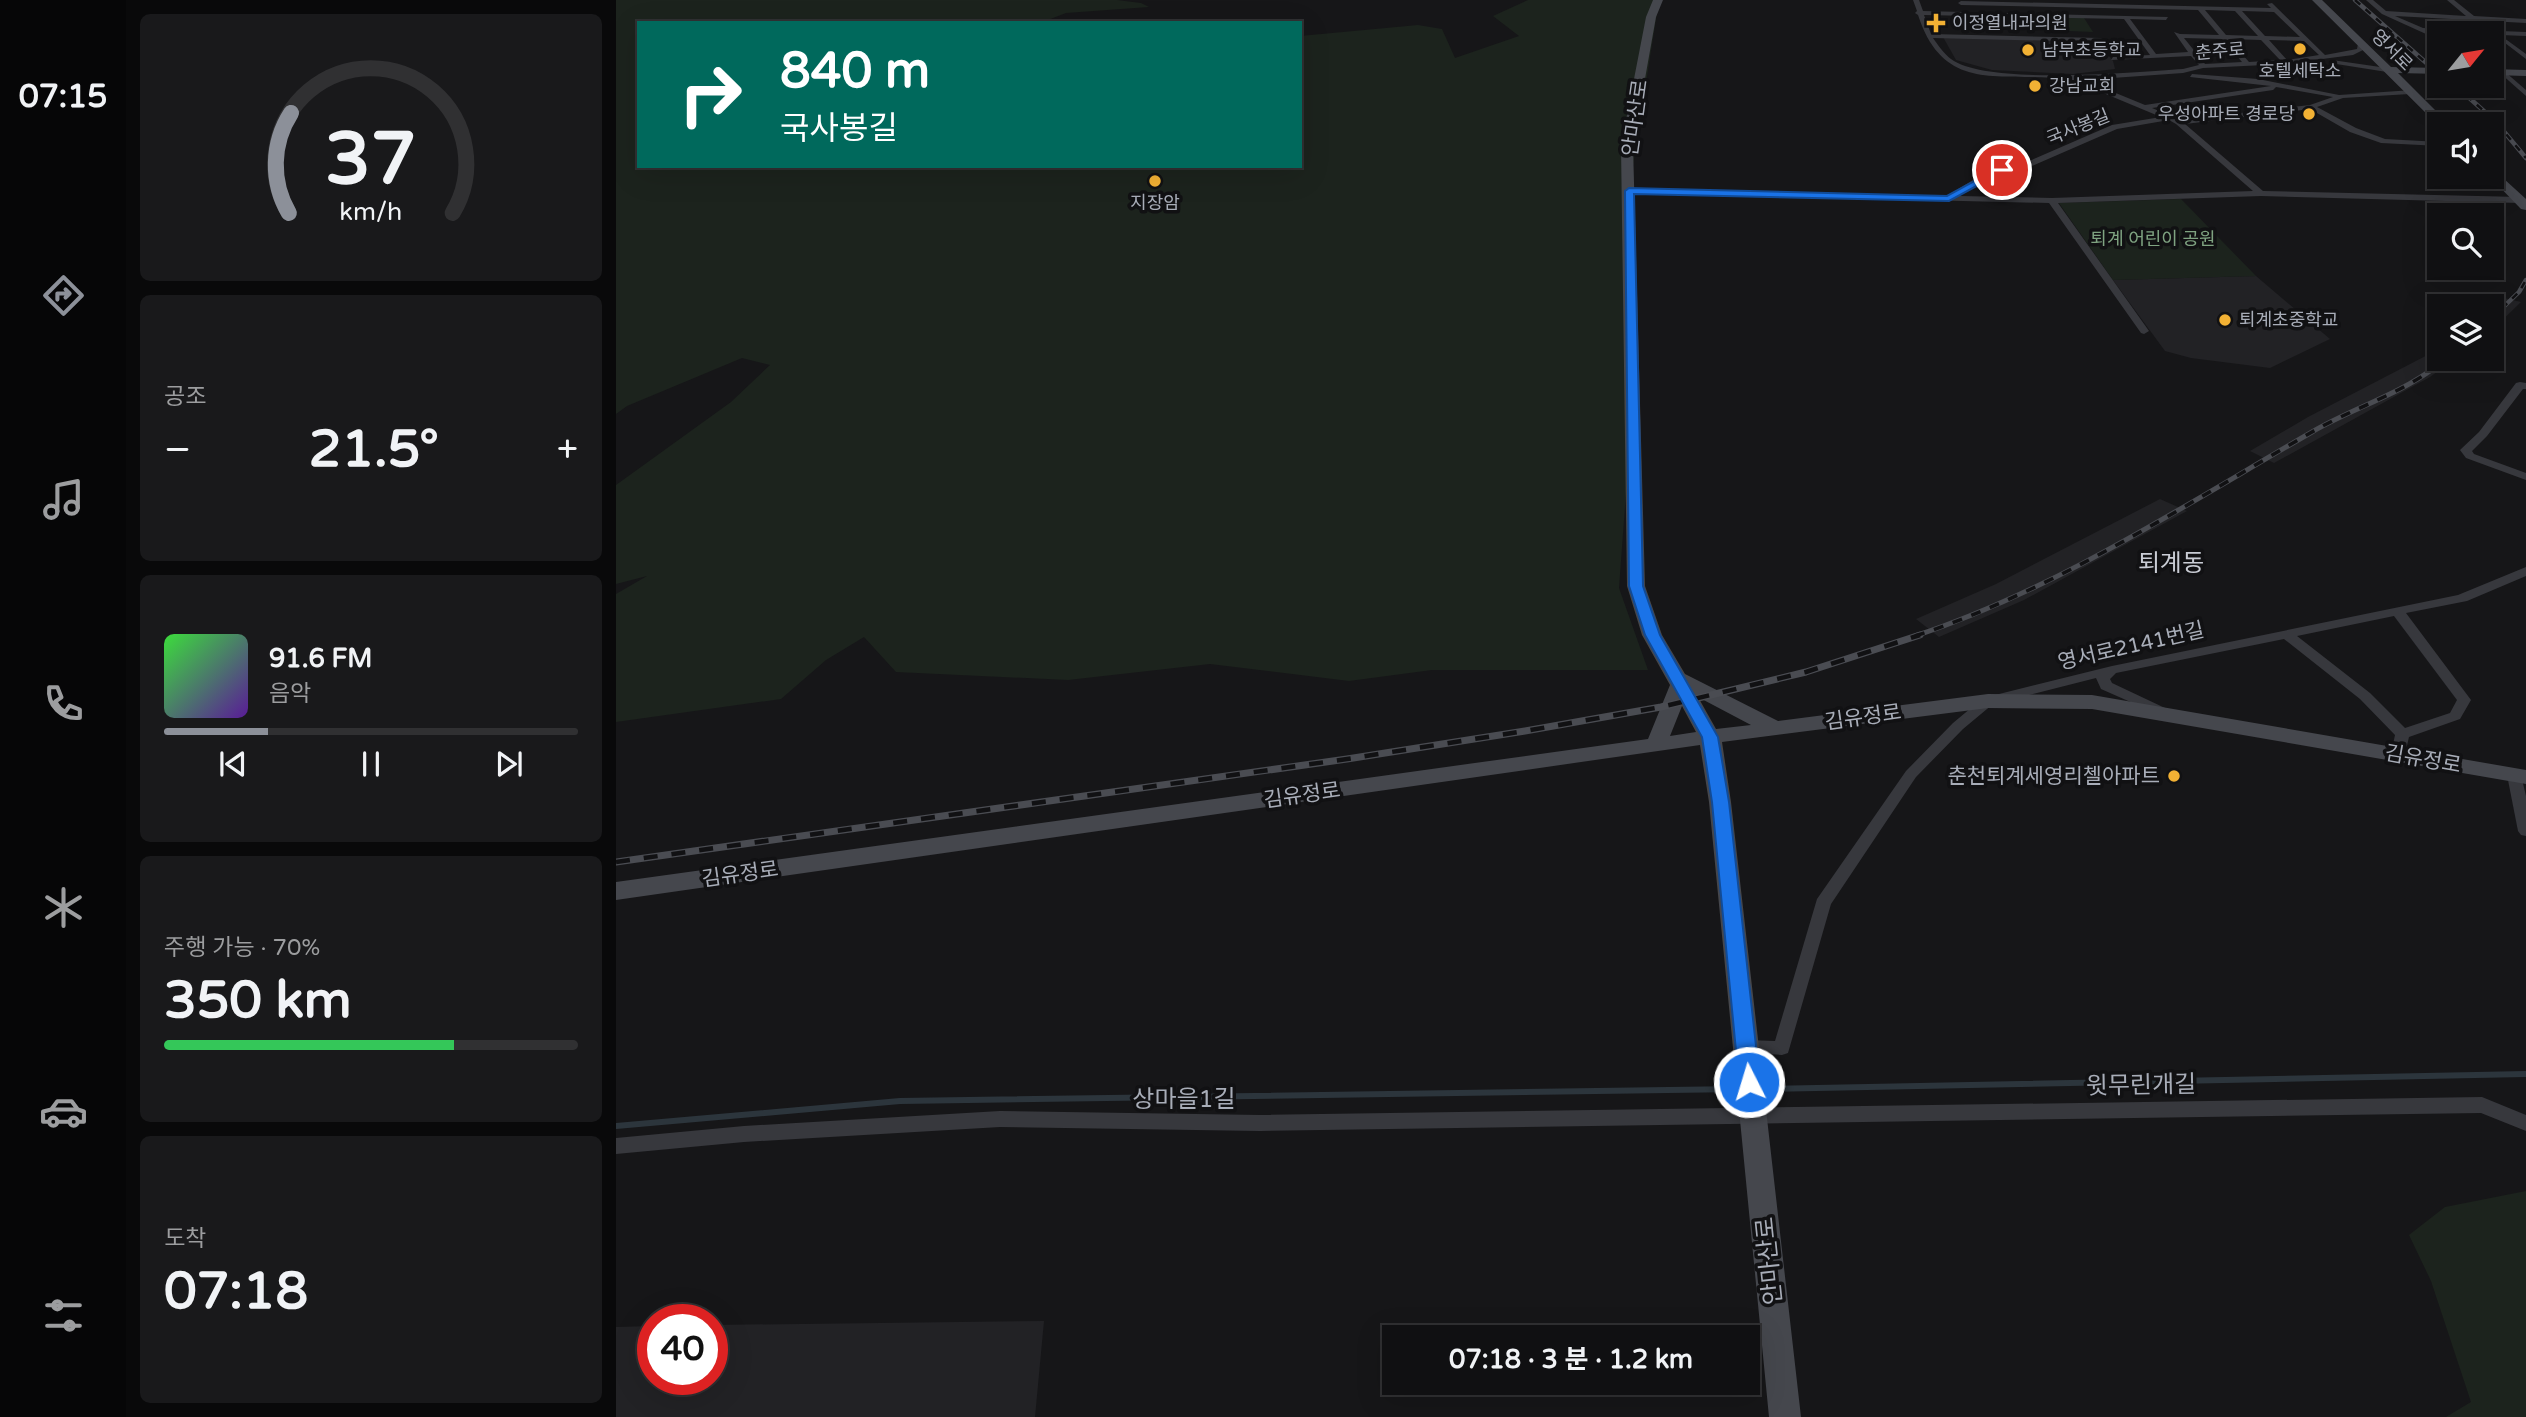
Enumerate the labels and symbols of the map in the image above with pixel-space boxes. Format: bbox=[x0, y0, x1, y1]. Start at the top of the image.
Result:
place label: 이정열내과의원 bbox=[1952, 12, 2068, 34]
marker: 이정열내과의원 bbox=[1926, 13, 1946, 33]
north arrow bbox=[2427, 21, 2504, 98]
street label: 영서로 bbox=[2367, 25, 2417, 75]
street label: 춘주로 bbox=[2194, 38, 2246, 64]
place label: 남부초등학교 bbox=[2042, 39, 2141, 61]
marker: 호텔세탁소 bbox=[2292, 41, 2308, 57]
marker: 남부초등학교 bbox=[2020, 42, 2036, 58]
place label: 호텔세탁소 bbox=[2259, 60, 2341, 82]
place label: 강남교회 bbox=[2049, 75, 2115, 97]
street label: 안마산로 bbox=[1618, 78, 1653, 158]
marker: 강남교회 bbox=[2027, 78, 2043, 94]
place label: 우성아파트 경로당 bbox=[2158, 103, 2295, 125]
street label: 국사봉길 bbox=[2043, 104, 2113, 150]
marker: 우성아파트 경로당 bbox=[2301, 106, 2317, 122]
pin bbox=[1972, 140, 2032, 200]
marker: 지장암 bbox=[1147, 173, 1163, 189]
place label: 지장암 bbox=[1130, 192, 1180, 214]
park label: 퇴계 어린이 공원 bbox=[2090, 228, 2216, 250]
place label: 퇴계초중학교 bbox=[2239, 309, 2338, 331]
marker: 퇴계초중학교 bbox=[2217, 312, 2233, 328]
district label: 퇴계동 bbox=[2138, 549, 2204, 578]
street label: 영서로2141번길 bbox=[2056, 618, 2207, 675]
street label: 김유정로 bbox=[1823, 700, 1903, 735]
street label: 김유정로 bbox=[2383, 740, 2463, 779]
place label: 춘천퇴계세영리첼아파트 bbox=[1947, 764, 2160, 789]
marker: 춘천퇴계세영리첼아파트 bbox=[2166, 768, 2182, 784]
street label: 김유정로 bbox=[1262, 778, 1342, 813]
street label: 김유정로 bbox=[700, 857, 780, 892]
position arrow bbox=[1712, 1045, 1786, 1119]
street label: 윗무린개길 bbox=[2086, 1070, 2196, 1101]
street label: 상마을1길 bbox=[1132, 1085, 1236, 1114]
street label: 안마산로 bbox=[1750, 1216, 1789, 1306]
speed limit sign: 40 bbox=[637, 1304, 728, 1395]

